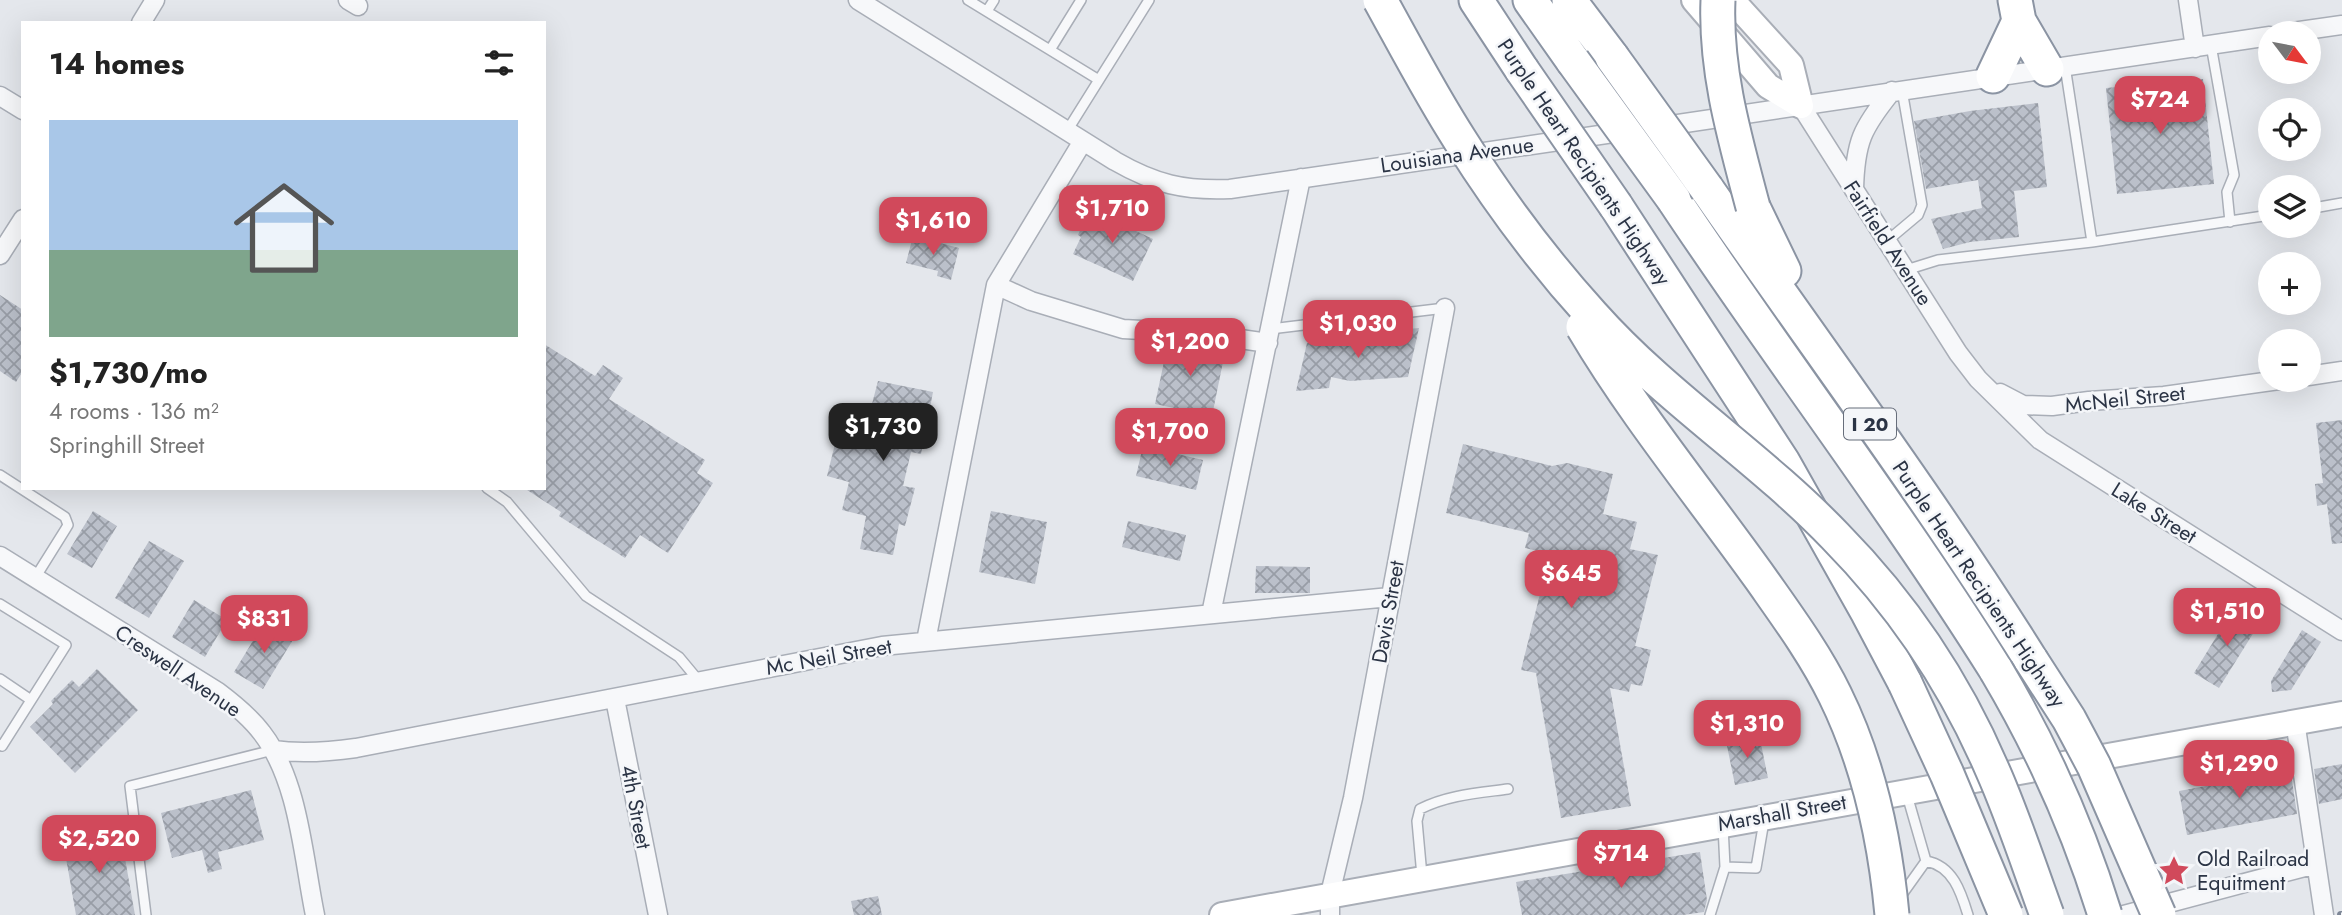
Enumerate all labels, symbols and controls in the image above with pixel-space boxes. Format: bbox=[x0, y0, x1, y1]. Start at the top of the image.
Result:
north arrow bbox=[2258, 21, 2320, 84]
map controls bbox=[2258, 21, 2321, 392]
street label: Purple Heart Recipients Highway bbox=[1490, 33, 1678, 292]
text: 14 homes bbox=[49, 42, 184, 85]
icon: filters bbox=[480, 44, 518, 82]
pin: $724 bbox=[2119, 76, 2201, 136]
text: $724 bbox=[2130, 82, 2190, 116]
button: locate bbox=[2258, 98, 2321, 161]
street label: Louisiana Avenue bbox=[1379, 129, 1536, 181]
icon: home bbox=[221, 165, 347, 291]
street label: Fairfield Avenue bbox=[1836, 175, 1940, 311]
button: layers bbox=[2258, 175, 2321, 238]
pin: $1,710 bbox=[1055, 186, 1169, 245]
text: $1,710 bbox=[1075, 191, 1149, 225]
pin: $1,610 bbox=[876, 198, 990, 257]
text: $1,610 bbox=[895, 203, 971, 237]
button: + bbox=[2258, 252, 2321, 315]
pin: $1,030 bbox=[1301, 300, 1415, 360]
text: $1,030 bbox=[1319, 306, 1397, 340]
pin: $1,200 bbox=[1133, 318, 1247, 378]
text: $1,200 bbox=[1150, 324, 1230, 358]
button: − bbox=[2258, 329, 2321, 392]
text: $1,730/mo bbox=[49, 351, 208, 394]
street label: McNeil Street bbox=[2063, 378, 2187, 420]
text: 4 rooms · 136 m² bbox=[49, 394, 219, 428]
pin: $1,730 bbox=[826, 404, 940, 463]
pin: $1,700 bbox=[1113, 408, 1227, 468]
road number: I 20 bbox=[1844, 408, 1896, 440]
text: $1,730 bbox=[845, 409, 921, 443]
text: $1,700 bbox=[1131, 414, 1209, 448]
text: Springhill Street bbox=[49, 428, 204, 462]
street label: Purple Heart Recipients Highway bbox=[1885, 455, 2073, 714]
street label: Lake Street bbox=[2105, 475, 2203, 551]
pin: $645 bbox=[1530, 550, 1612, 610]
text: $645 bbox=[1541, 556, 1601, 590]
street label: Davis Street bbox=[1364, 558, 1412, 666]
pin: $1,510 bbox=[2170, 588, 2284, 648]
text: $1,510 bbox=[2189, 594, 2265, 628]
pin: $831 bbox=[223, 596, 305, 655]
text: $831 bbox=[237, 601, 291, 635]
street label: Creswell Avenue bbox=[109, 618, 247, 725]
street label: Mc Neil Street bbox=[764, 631, 894, 683]
pin: $1,310 bbox=[1690, 700, 1804, 760]
text: $1,310 bbox=[1710, 706, 1784, 740]
pin: $1,290 bbox=[2182, 740, 2296, 800]
text: $1,290 bbox=[2199, 746, 2279, 780]
street label: 4th Street bbox=[613, 763, 659, 851]
street label: Marshall Street bbox=[1715, 787, 1849, 839]
pin: $2,520 bbox=[42, 816, 156, 875]
text: $2,520 bbox=[58, 821, 140, 855]
pin: $714 bbox=[1580, 830, 1662, 890]
text: $714 bbox=[1593, 836, 1649, 870]
place label: Old Railroad Equitment bbox=[2197, 844, 2309, 898]
place icon: Old Railroad Equitment bbox=[2157, 854, 2191, 888]

